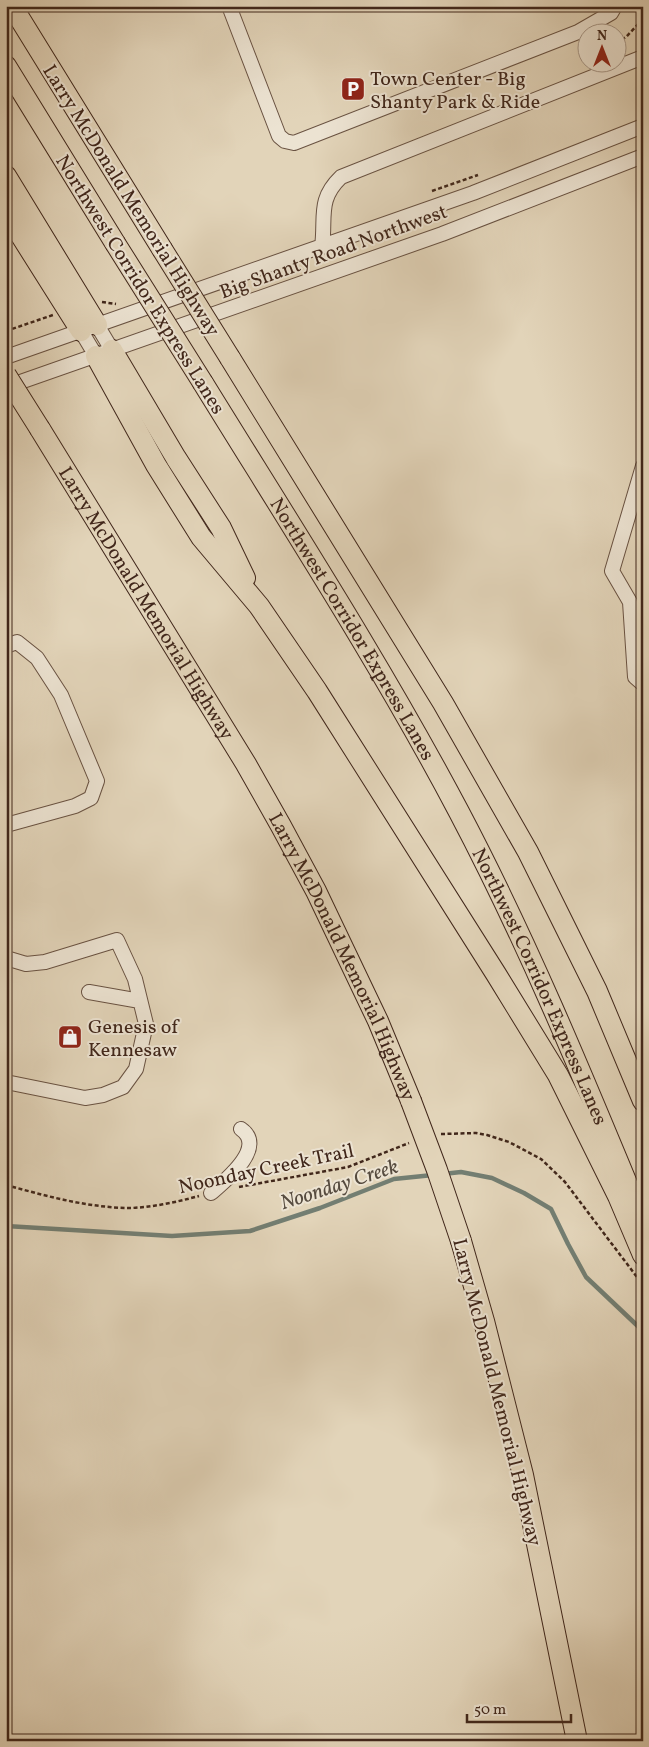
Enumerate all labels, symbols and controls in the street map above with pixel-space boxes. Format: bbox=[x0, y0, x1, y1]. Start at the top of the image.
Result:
north arrow bbox=[576, 22, 626, 72]
text: N bbox=[597, 27, 607, 46]
street label: Larry McDonald Memorial Highway bbox=[35, 60, 226, 343]
place label: Town Center - Big Shanty Park & Ride bbox=[370, 66, 540, 117]
parking icon: Town Center - Big Shanty Park & Ride bbox=[340, 76, 366, 102]
street label: Northwest Corridor Express Lanes bbox=[48, 150, 231, 420]
street label: Big Shanty Road Northwest bbox=[216, 199, 451, 307]
street label: Larry McDonald Memorial Highway bbox=[50, 462, 240, 746]
street label: Northwest Corridor Express Lanes bbox=[262, 493, 440, 766]
street label: Larry McDonald Memorial Highway bbox=[260, 808, 422, 1106]
street label: Northwest Corridor Express Lanes bbox=[464, 844, 613, 1130]
place label: Genesis of Kennesaw bbox=[88, 1014, 180, 1065]
shop icon: Genesis of Kennesaw bbox=[57, 1024, 83, 1050]
street label: Noonday Creek Trail bbox=[175, 1138, 357, 1198]
water label: Noonday Creek bbox=[277, 1153, 401, 1215]
street label: Larry McDonald Memorial Highway bbox=[444, 1236, 548, 1549]
scale bar bbox=[467, 1692, 570, 1724]
text: 50 m bbox=[474, 1700, 506, 1721]

